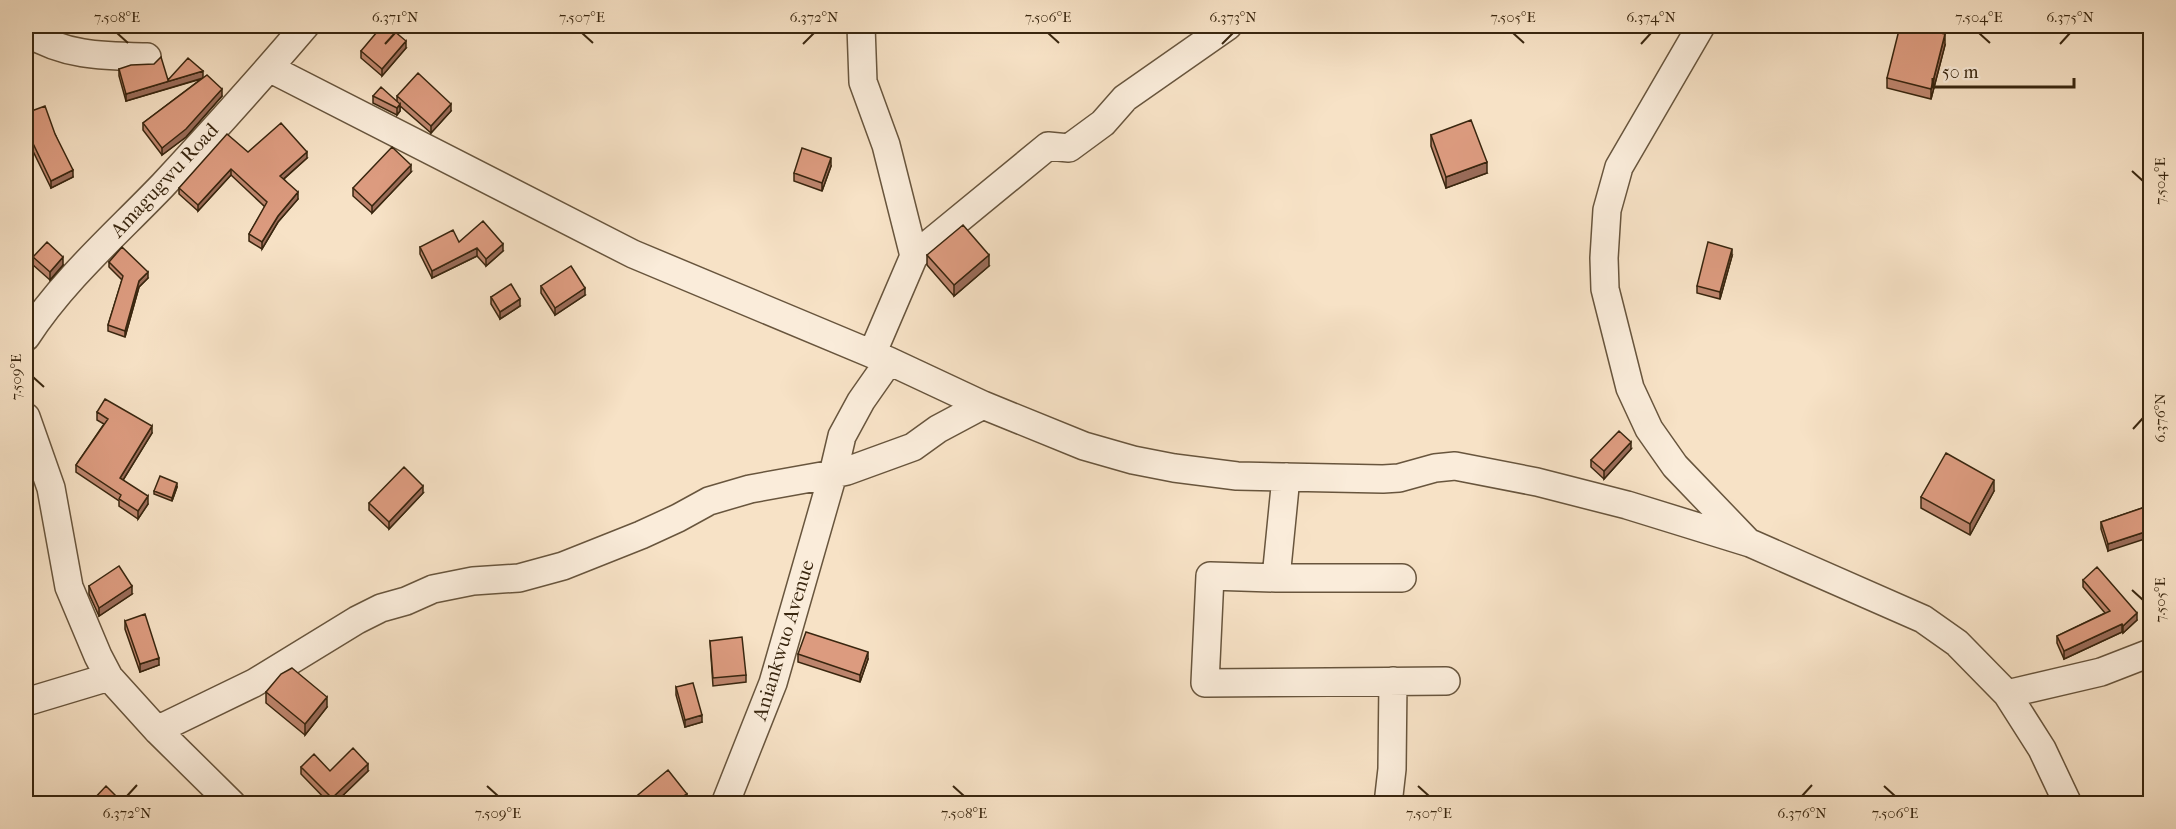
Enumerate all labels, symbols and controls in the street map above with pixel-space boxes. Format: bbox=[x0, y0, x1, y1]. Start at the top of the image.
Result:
text: 7.508°E bbox=[94, 8, 140, 26]
text: 6.371°N bbox=[372, 8, 419, 26]
text: 7.507°E bbox=[559, 8, 605, 26]
text: 6.372°N bbox=[790, 8, 839, 26]
text: 7.506°E bbox=[1025, 8, 1071, 26]
text: 6.373°N bbox=[1209, 8, 1257, 26]
text: 7.505°E bbox=[1490, 8, 1536, 26]
text: 6.374°N bbox=[1626, 8, 1676, 26]
text: 7.504°E bbox=[1955, 8, 2003, 26]
text: 6.375°N bbox=[2046, 8, 2094, 26]
scale bar bbox=[1933, 51, 2074, 89]
text: 50 m bbox=[1942, 62, 1979, 83]
street label: Amagugwu Road bbox=[105, 118, 224, 243]
text: 7.504°E bbox=[2151, 157, 2169, 205]
text: 7.509°E bbox=[7, 354, 25, 400]
text: 6.376°N bbox=[2151, 393, 2169, 443]
street label: Aniankwuo Avenue bbox=[748, 557, 819, 724]
text: 7.505°E bbox=[2151, 577, 2169, 623]
text: 6.372°N bbox=[103, 804, 152, 822]
text: 7.509°E bbox=[475, 804, 521, 822]
text: 7.508°E bbox=[941, 804, 987, 822]
text: 7.507°E bbox=[1406, 804, 1452, 822]
text: 6.376°N bbox=[1777, 804, 1827, 822]
text: 7.506°E bbox=[1872, 804, 1918, 822]

